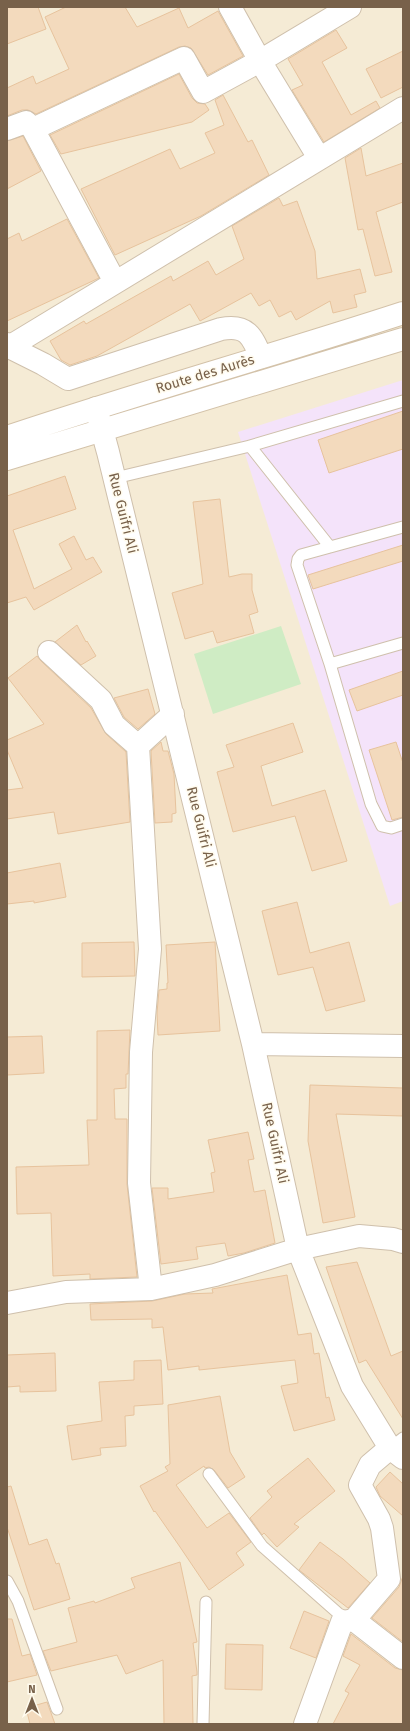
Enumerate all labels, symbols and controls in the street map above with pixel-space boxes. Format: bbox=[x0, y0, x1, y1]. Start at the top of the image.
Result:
street label: Route des Aurès bbox=[154, 351, 257, 397]
street label: Rue Guifri Ali bbox=[105, 471, 141, 555]
street label: Rue Guifri Ali bbox=[183, 785, 219, 869]
street label: Rue Guifri Ali bbox=[258, 1101, 292, 1185]
north arrow bbox=[12, 1679, 52, 1719]
text: N bbox=[28, 1683, 36, 1696]

